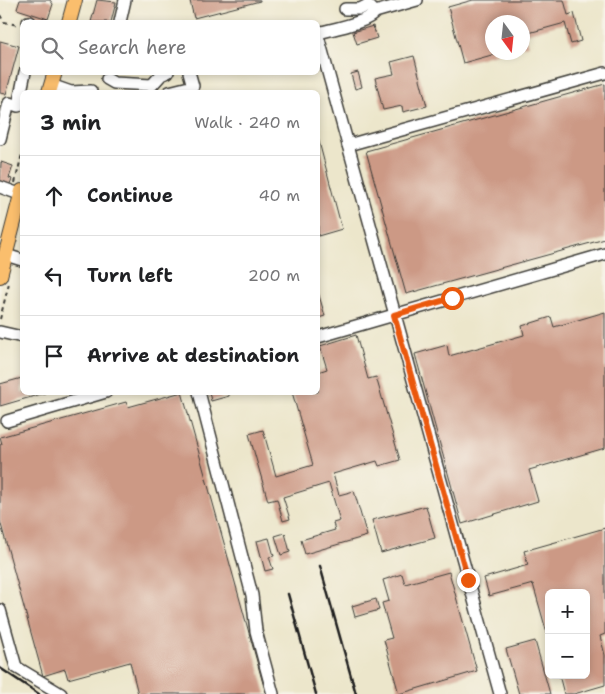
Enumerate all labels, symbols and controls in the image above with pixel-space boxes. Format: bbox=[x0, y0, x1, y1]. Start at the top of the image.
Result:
north arrow bbox=[485, 15, 530, 60]
search box bbox=[20, 20, 320, 75]
icon: search bbox=[38, 34, 66, 62]
text: Search here bbox=[78, 35, 187, 60]
text: 3 min bbox=[40, 109, 101, 137]
text: Walk · 240 m bbox=[194, 112, 300, 133]
icon: ahead bbox=[40, 182, 68, 210]
text: Continue bbox=[87, 183, 173, 208]
text: 40 m bbox=[258, 185, 300, 206]
icon: left bbox=[40, 262, 68, 290]
text: Turn left bbox=[87, 263, 173, 288]
text: 200 m bbox=[248, 265, 300, 286]
route start bbox=[441, 287, 464, 310]
icon: arrive bbox=[40, 342, 68, 370]
text: Arrive at destination bbox=[87, 343, 299, 368]
route end bbox=[457, 569, 480, 592]
map controls bbox=[545, 589, 590, 679]
button: + bbox=[545, 589, 590, 634]
button: − bbox=[545, 634, 590, 679]

